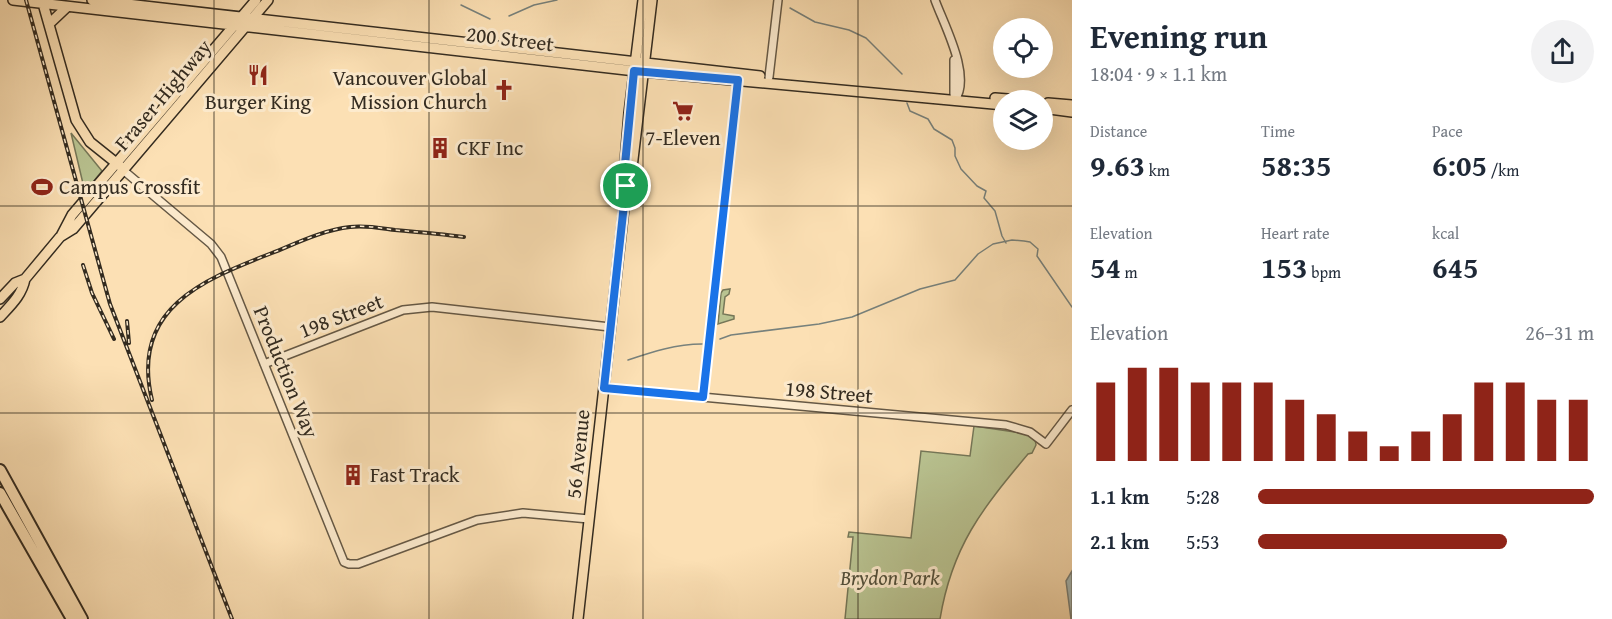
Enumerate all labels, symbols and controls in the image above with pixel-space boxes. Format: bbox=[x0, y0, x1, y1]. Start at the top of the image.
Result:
text: Evening run bbox=[1090, 12, 1267, 60]
street label: 200 Street bbox=[464, 18, 556, 59]
map controls bbox=[993, 18, 1053, 150]
button: locate bbox=[993, 18, 1053, 78]
button: share bbox=[1531, 20, 1594, 83]
street label: Fraser Highway bbox=[107, 32, 219, 157]
text: 18:04 · 9 × 1.1 km bbox=[1090, 59, 1227, 88]
place label: Vancouver Global Mission Church bbox=[333, 62, 487, 117]
restaurant icon: Burger King bbox=[246, 63, 270, 87]
church icon: Vancouver Global Mission Church bbox=[492, 78, 516, 102]
place label: Burger King bbox=[205, 86, 312, 117]
button: layers bbox=[993, 90, 1053, 150]
supermarket icon: 7-Eleven bbox=[671, 99, 695, 123]
text: Distance bbox=[1090, 119, 1147, 143]
text: Time bbox=[1261, 119, 1295, 143]
text: Pace bbox=[1432, 119, 1463, 143]
place label: 7-Eleven bbox=[645, 122, 721, 153]
place label: CKF Inc bbox=[457, 132, 523, 163]
building icon: CKF Inc bbox=[428, 136, 452, 160]
text: 9.63 bbox=[1090, 143, 1145, 187]
text: 58:35 bbox=[1261, 143, 1332, 187]
text: 6:05 bbox=[1432, 143, 1487, 187]
text: km bbox=[1145, 158, 1170, 182]
text: /km bbox=[1487, 158, 1519, 182]
pin bbox=[600, 160, 651, 211]
icon: arrive bbox=[609, 169, 642, 202]
place label: Campus Crossfit bbox=[59, 171, 201, 202]
sports icon: Campus Crossfit bbox=[30, 175, 54, 199]
text: Elevation bbox=[1090, 221, 1153, 245]
text: Heart rate bbox=[1261, 221, 1330, 245]
text: kcal bbox=[1432, 221, 1459, 245]
text: 54 bbox=[1090, 245, 1121, 289]
text: 153 bbox=[1261, 245, 1308, 289]
text: 645 bbox=[1432, 245, 1479, 289]
text: m bbox=[1121, 260, 1138, 284]
text: bpm bbox=[1308, 260, 1341, 284]
street label: 198 Street bbox=[294, 285, 388, 346]
street label: Production Way bbox=[246, 301, 327, 443]
text: Elevation bbox=[1090, 318, 1168, 347]
text: 26–31 m bbox=[1525, 318, 1594, 347]
street label: 198 Street bbox=[784, 372, 875, 411]
street label: 56 Avenue bbox=[557, 408, 598, 500]
place label: Fast Track bbox=[370, 459, 460, 490]
building icon: Fast Track bbox=[341, 463, 365, 487]
text: 1.1 km bbox=[1090, 482, 1149, 511]
text: 5:28 bbox=[1186, 482, 1220, 511]
text: 2.1 km bbox=[1090, 527, 1149, 556]
text: 5:53 bbox=[1186, 527, 1220, 556]
park label: Brydon Park bbox=[839, 562, 940, 593]

